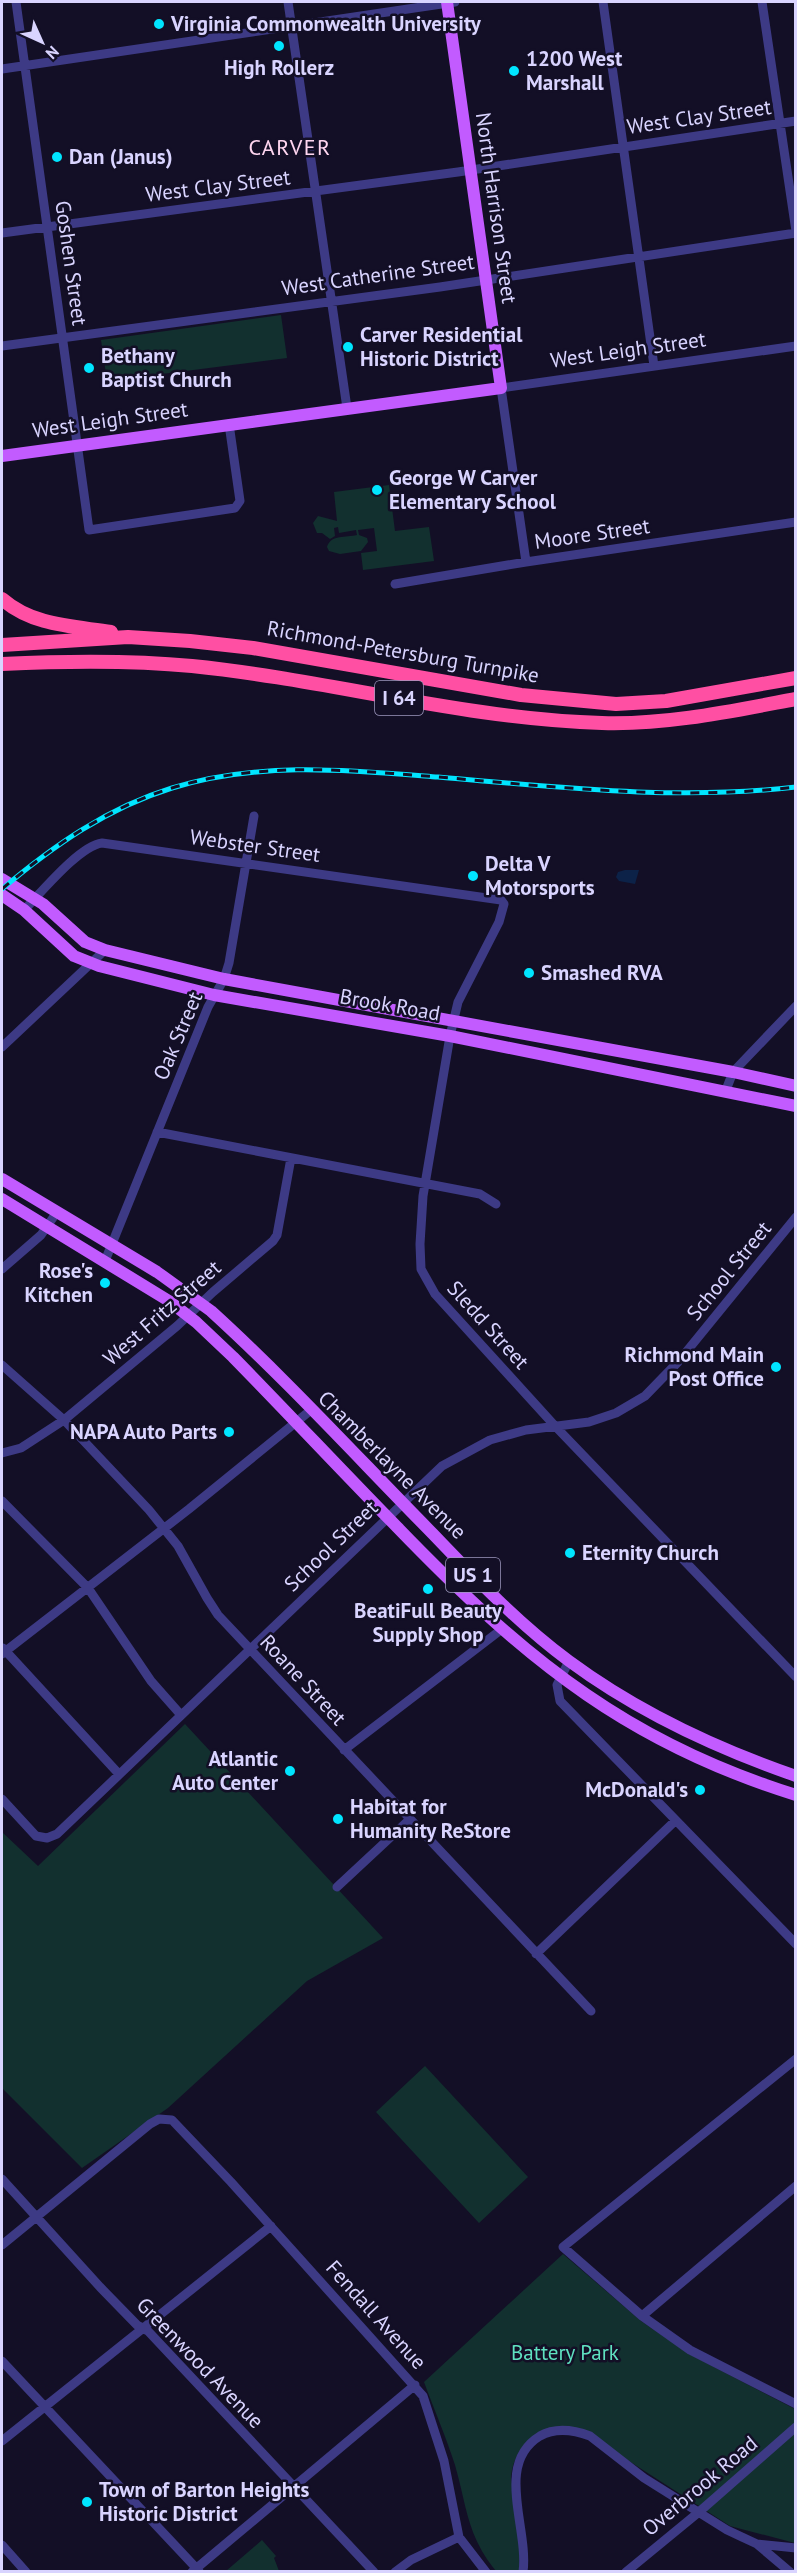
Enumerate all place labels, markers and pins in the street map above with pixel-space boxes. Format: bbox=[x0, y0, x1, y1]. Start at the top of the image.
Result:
place label: Virginia Commonwealth University bbox=[170, 10, 482, 37]
marker: Virginia Commonwealth University bbox=[152, 17, 166, 31]
marker: High Rollerz bbox=[272, 39, 286, 53]
place label: 1200 West Marshall bbox=[526, 45, 623, 96]
place label: High Rollerz bbox=[224, 54, 334, 81]
marker: 1200 West Marshall bbox=[507, 64, 521, 78]
place label: Dan (Janus) bbox=[69, 143, 173, 170]
marker: Dan (Janus) bbox=[50, 150, 64, 164]
place label: Carver Residential Historic District bbox=[360, 321, 523, 372]
marker: Carver Residential Historic District bbox=[341, 340, 355, 354]
place label: Bethany Baptist Church bbox=[101, 342, 232, 393]
marker: Bethany Baptist Church bbox=[82, 361, 96, 375]
place label: George W Carver Elementary School bbox=[389, 464, 557, 515]
marker: George W Carver Elementary School bbox=[370, 483, 384, 497]
place label: Delta V Motorsports bbox=[485, 850, 595, 901]
marker: Delta V Motorsports bbox=[466, 869, 480, 883]
place label: Smashed RVA bbox=[541, 959, 663, 986]
marker: Smashed RVA bbox=[522, 966, 536, 980]
place label: Rose's Kitchen bbox=[24, 1257, 93, 1308]
marker: Rose's Kitchen bbox=[98, 1276, 112, 1290]
place label: Richmond Main Post Office bbox=[625, 1341, 764, 1392]
marker: Richmond Main Post Office bbox=[769, 1360, 783, 1374]
place label: NAPA Auto Parts bbox=[70, 1418, 217, 1445]
marker: NAPA Auto Parts bbox=[222, 1425, 236, 1439]
place label: Eternity Church bbox=[582, 1539, 719, 1566]
marker: Eternity Church bbox=[563, 1546, 577, 1560]
marker: BeatiFull Beauty Supply Shop bbox=[421, 1582, 435, 1596]
place label: BeatiFull Beauty Supply Shop bbox=[354, 1597, 503, 1648]
place label: Atlantic Auto Center bbox=[172, 1745, 279, 1796]
marker: Atlantic Auto Center bbox=[283, 1764, 297, 1778]
place label: McDonald's bbox=[585, 1776, 688, 1803]
marker: McDonald's bbox=[693, 1783, 707, 1797]
place label: Habitat for Humanity ReStore bbox=[350, 1793, 511, 1844]
marker: Habitat for Humanity ReStore bbox=[331, 1812, 345, 1826]
place label: Town of Barton Heights Historic District bbox=[99, 2476, 309, 2527]
marker: Town of Barton Heights Historic District bbox=[80, 2495, 94, 2509]

